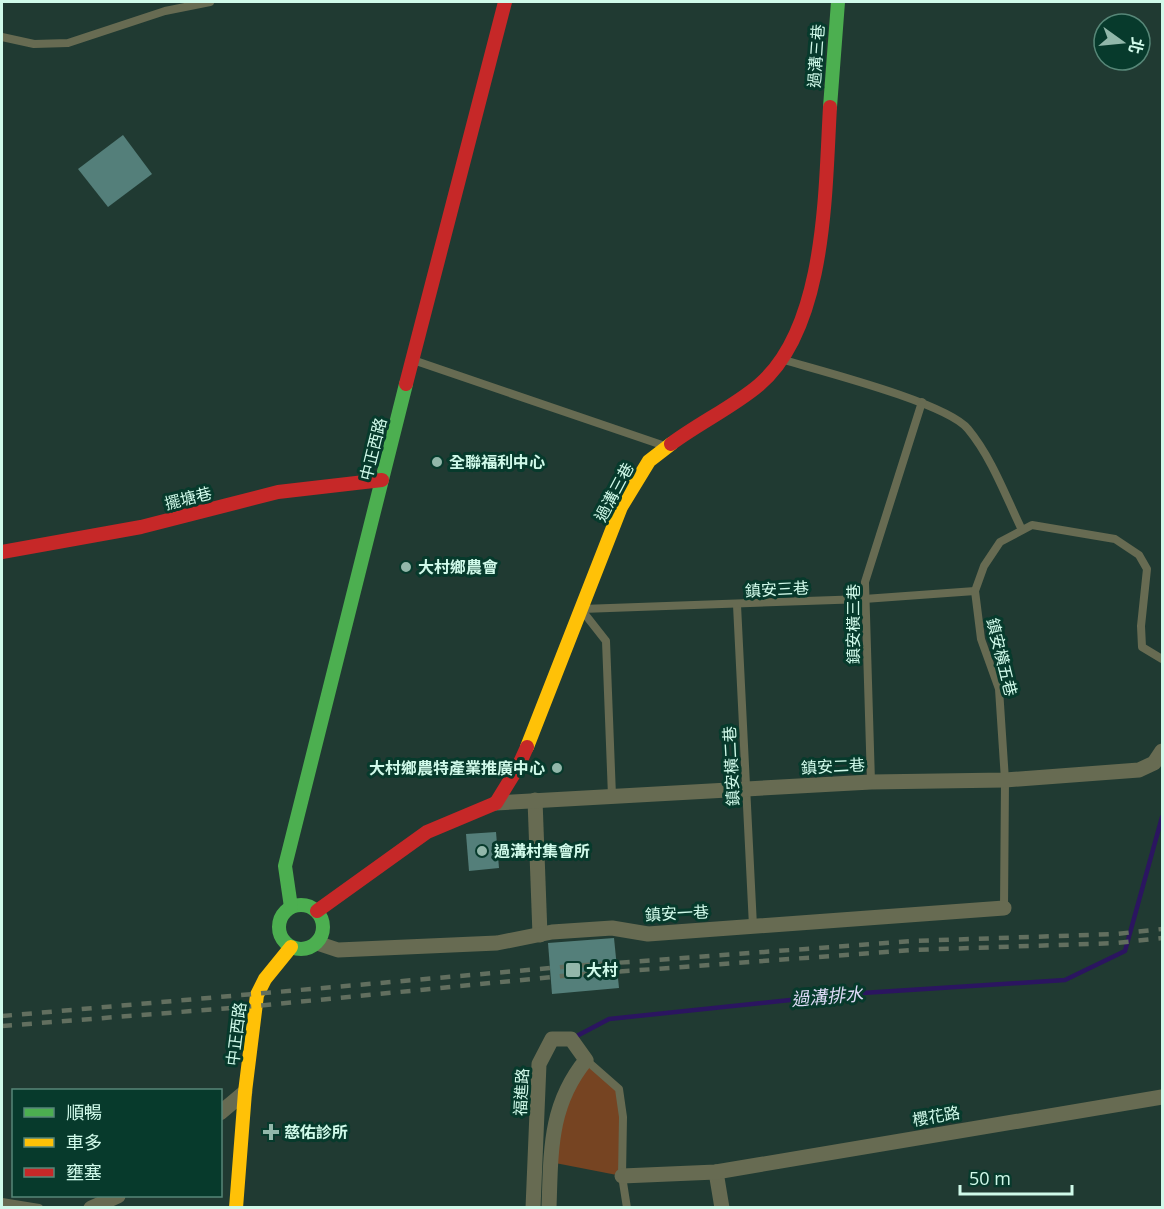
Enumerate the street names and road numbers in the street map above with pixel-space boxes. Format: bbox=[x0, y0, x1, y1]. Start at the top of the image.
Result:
street label: 過溝三巷 bbox=[803, 23, 829, 89]
street label: 中正西路 bbox=[355, 415, 391, 483]
street label: 過溝三巷 bbox=[589, 459, 639, 525]
street label: 擺塘巷 bbox=[162, 482, 214, 514]
street label: 鎮安三巷 bbox=[744, 576, 810, 602]
street label: 鎮安橫三巷 bbox=[842, 584, 864, 664]
street label: 鎮安橫五巷 bbox=[982, 616, 1022, 698]
street label: 鎮安橫二巷 bbox=[718, 725, 744, 807]
street label: 鎮安二巷 bbox=[800, 753, 866, 779]
street label: 鎮安一巷 bbox=[644, 900, 710, 926]
street label: 中正西路 bbox=[221, 1001, 251, 1067]
street label: 福進路 bbox=[509, 1067, 533, 1117]
street label: 櫻花路 bbox=[910, 1101, 962, 1131]

